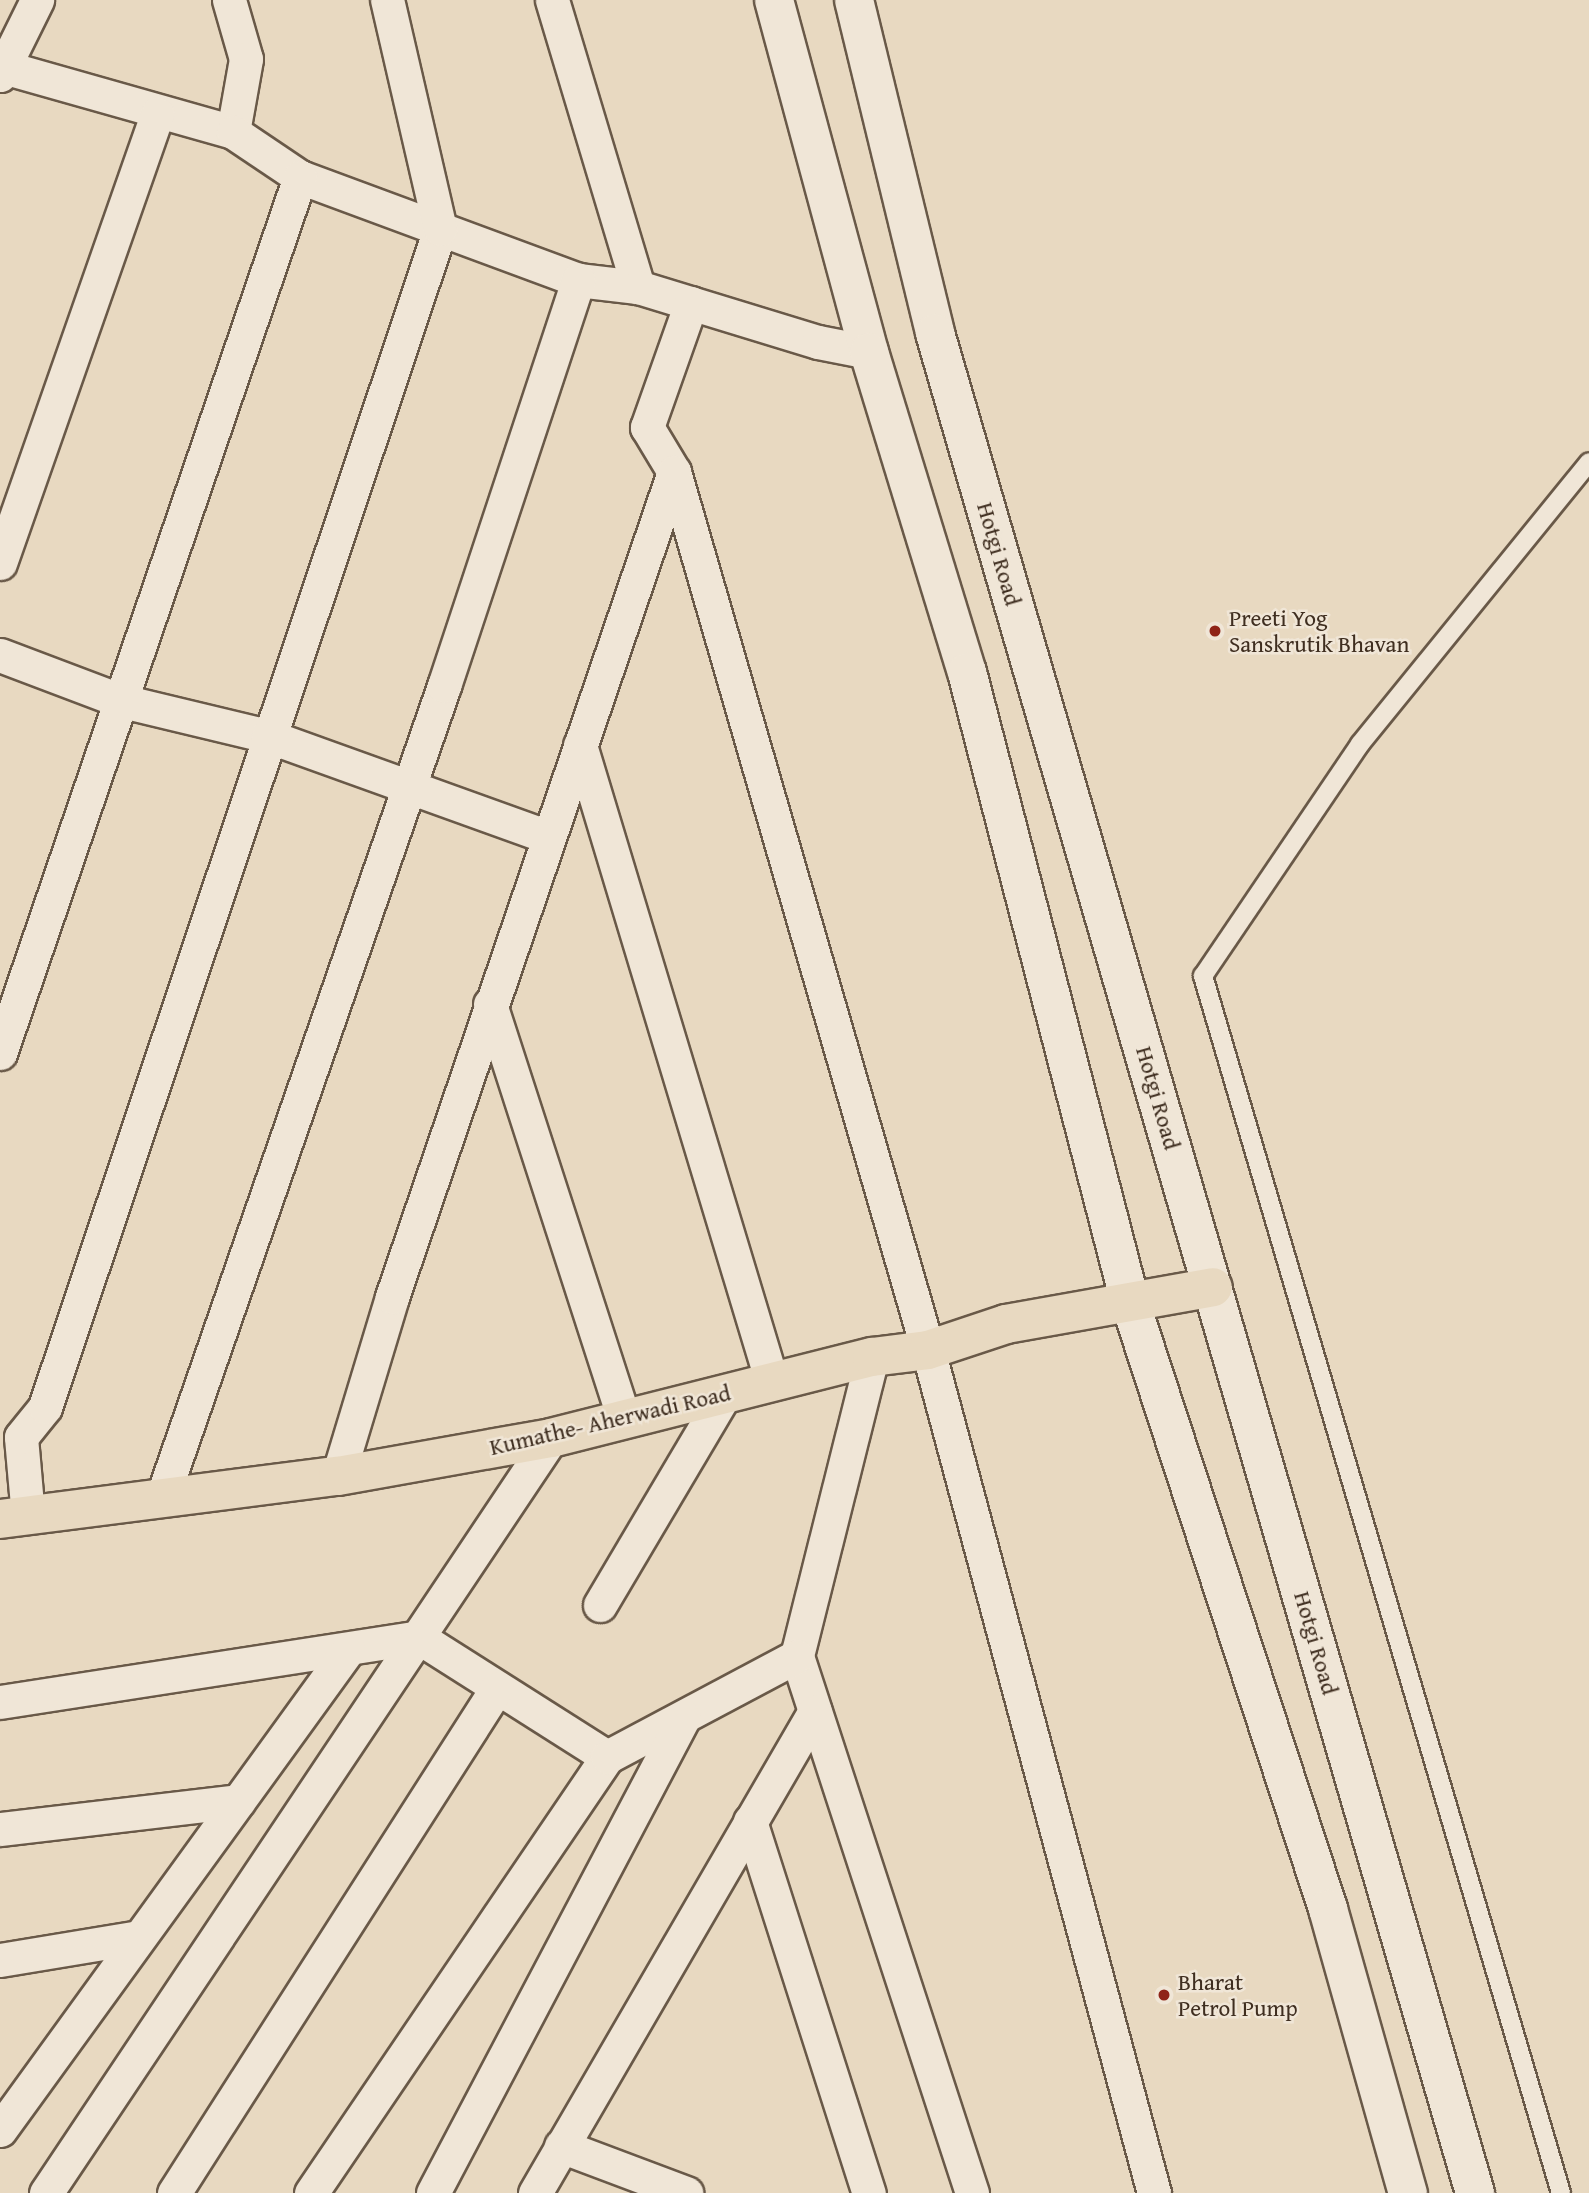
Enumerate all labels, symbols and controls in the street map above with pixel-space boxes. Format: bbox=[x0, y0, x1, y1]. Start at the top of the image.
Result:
street label: Hotgi Road bbox=[971, 499, 1027, 609]
place label: Preeti Yog Sanskrutik Bhavan bbox=[1229, 604, 1409, 658]
marker: Preeti Yog Sanskrutik Bhavan bbox=[1207, 623, 1223, 639]
street label: Hotgi Road bbox=[1130, 1043, 1186, 1153]
street label: Kumathe- Aherwadi Road bbox=[487, 1379, 733, 1461]
street label: Hotgi Road bbox=[1288, 1588, 1344, 1698]
place label: Bharat Petrol Pump bbox=[1178, 1968, 1298, 2022]
marker: Bharat Petrol Pump bbox=[1156, 1987, 1172, 2003]

